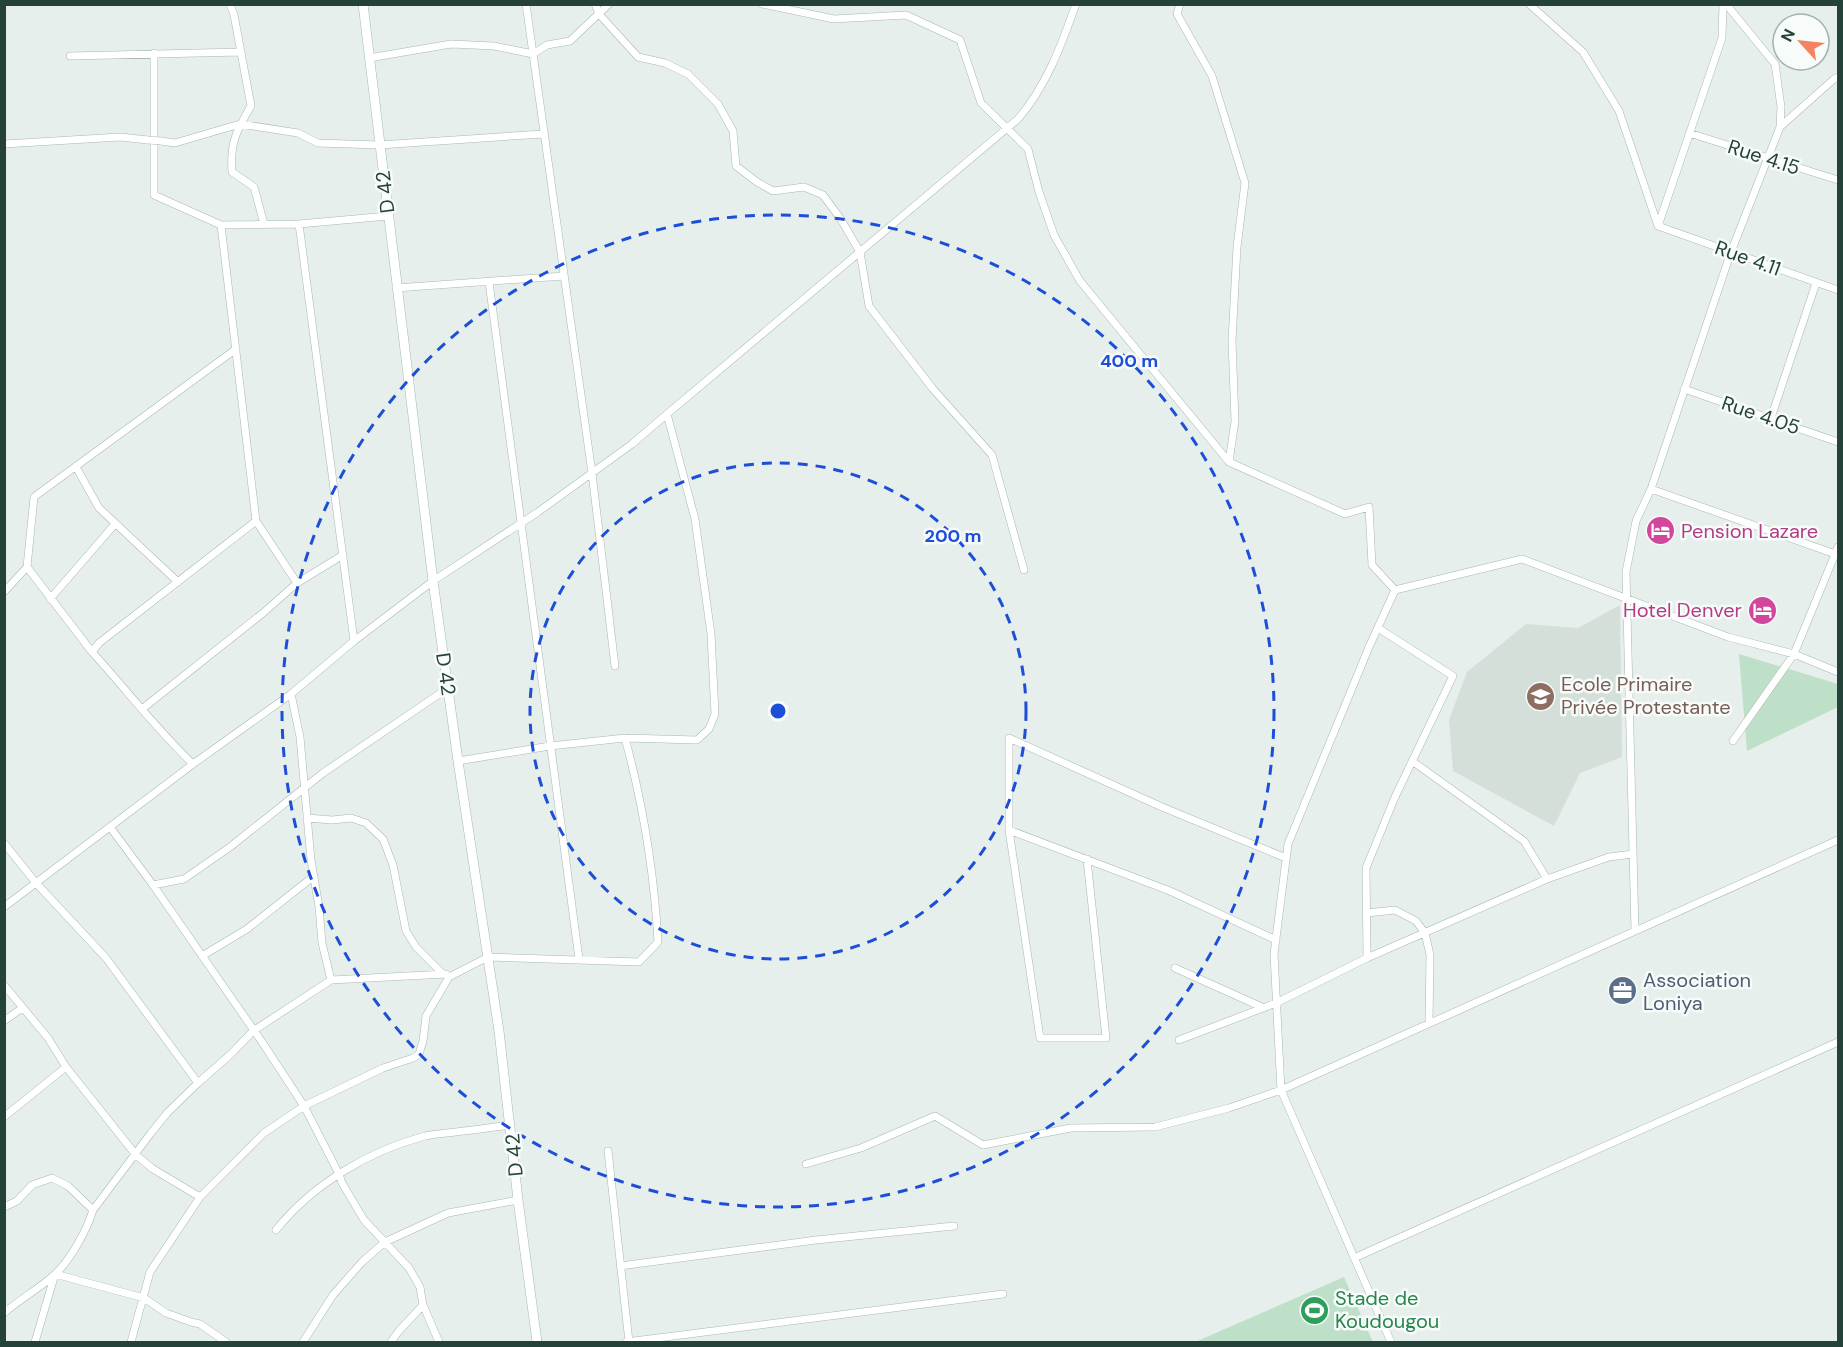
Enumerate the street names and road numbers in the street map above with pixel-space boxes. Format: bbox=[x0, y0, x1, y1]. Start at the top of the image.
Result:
street label: Rue 4.15 bbox=[1725, 133, 1803, 181]
street label: D 42 bbox=[369, 169, 401, 215]
street label: Rue 4.11 bbox=[1712, 234, 1784, 282]
street label: Rue 4.05 bbox=[1718, 389, 1804, 441]
street label: D 42 bbox=[430, 651, 462, 697]
street label: D 42 bbox=[499, 1133, 529, 1177]

